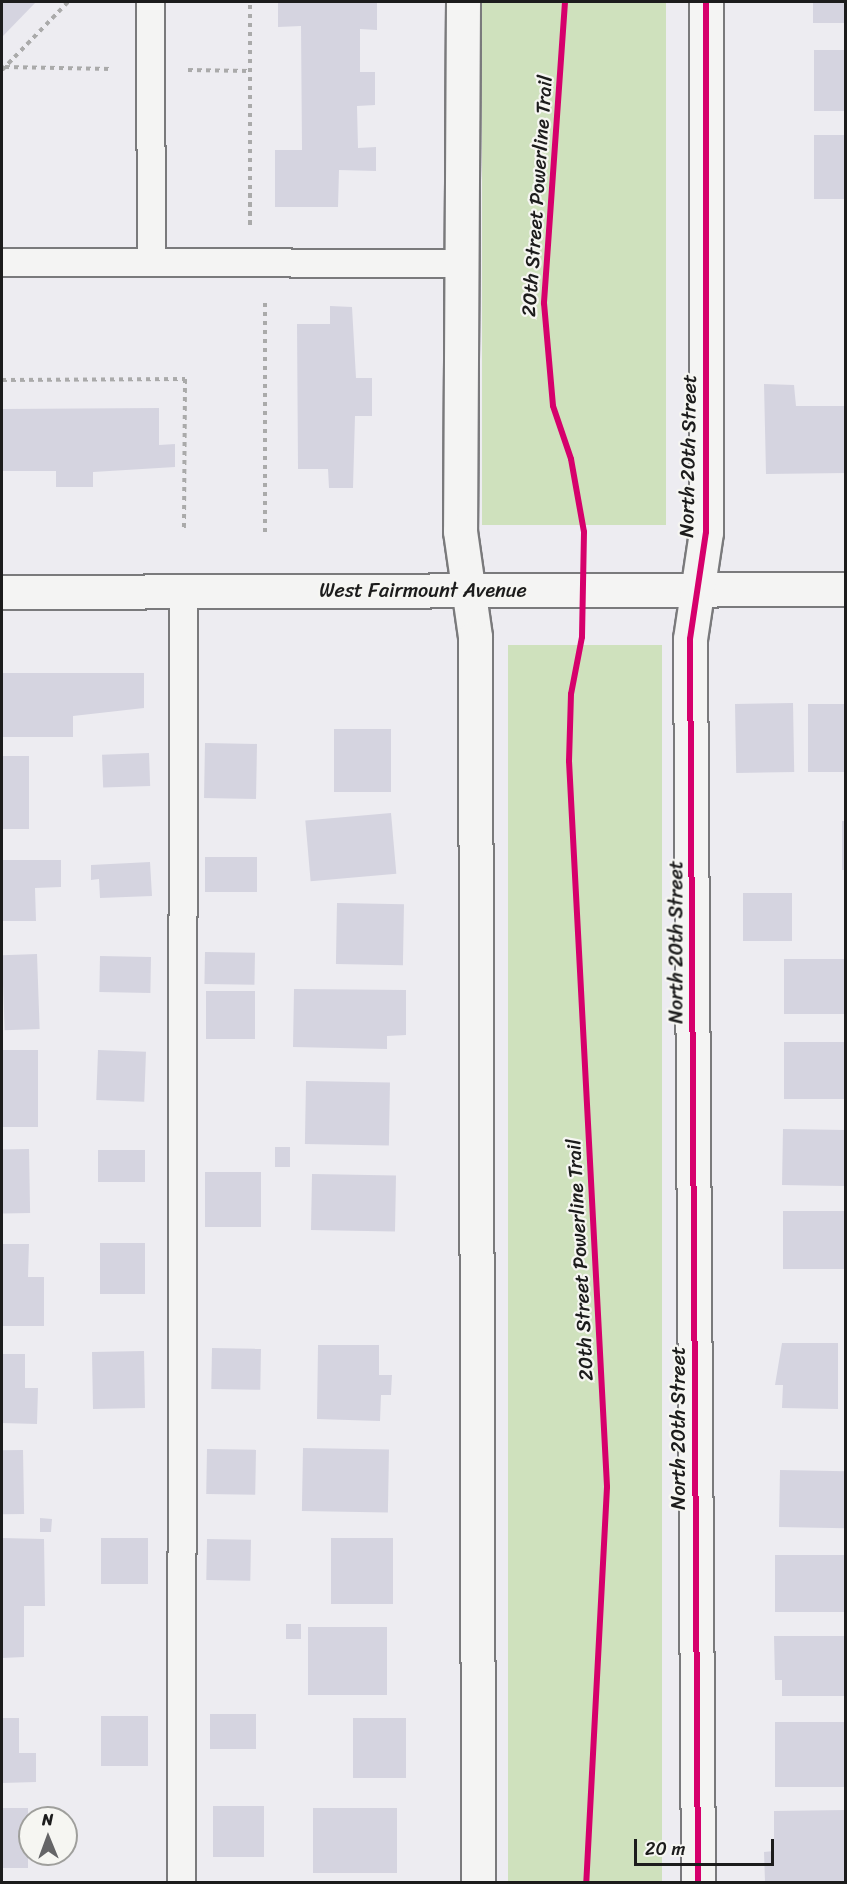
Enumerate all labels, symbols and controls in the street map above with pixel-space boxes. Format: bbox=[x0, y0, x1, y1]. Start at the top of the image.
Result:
street label: 20th Street Powerline Trail bbox=[517, 74, 557, 318]
street label: North 20th Street bbox=[675, 374, 701, 538]
street label: West Fairmount Avenue bbox=[319, 578, 527, 602]
street label: North 20th Street bbox=[664, 860, 688, 1024]
street label: 20th Street Powerline Trail bbox=[562, 1138, 598, 1382]
street label: North 20th Street bbox=[666, 1346, 690, 1510]
text: N bbox=[42, 1805, 54, 1834]
north arrow bbox=[18, 1806, 78, 1866]
scale bar bbox=[637, 1827, 776, 1865]
text: 20 m bbox=[645, 1833, 685, 1865]

